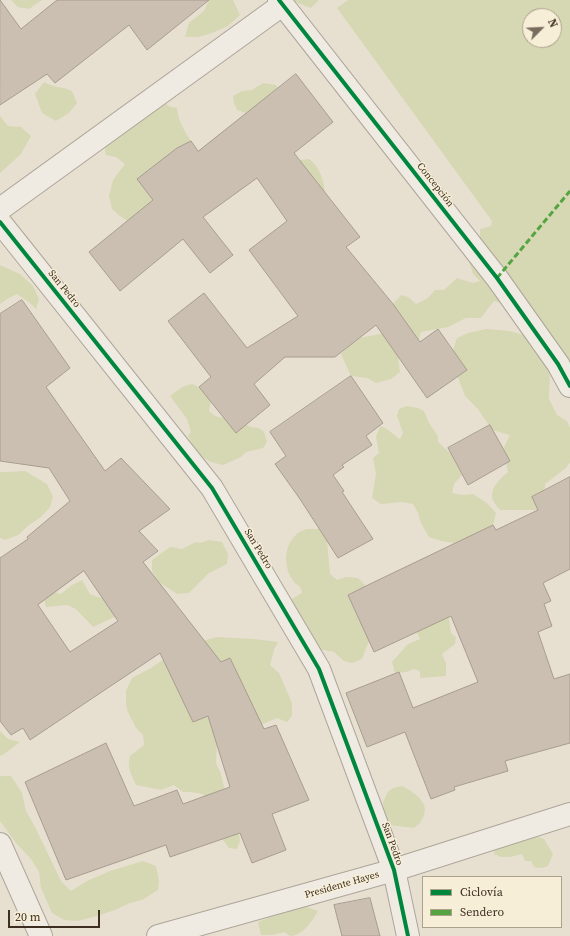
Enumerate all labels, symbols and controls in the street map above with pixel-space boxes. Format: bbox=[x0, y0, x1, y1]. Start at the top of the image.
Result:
north arrow bbox=[522, 8, 562, 48]
text: N bbox=[544, 17, 561, 30]
street label: Concepción bbox=[414, 160, 456, 210]
street label: San Pedro bbox=[45, 268, 83, 310]
street label: San Pedro bbox=[241, 527, 275, 571]
street label: San Pedro bbox=[379, 821, 405, 867]
street label: Presidente Hayes bbox=[303, 869, 381, 901]
legend bbox=[422, 876, 562, 928]
text: Ciclovía bbox=[460, 884, 503, 900]
scale bar bbox=[10, 902, 102, 928]
text: Sendero bbox=[460, 904, 504, 920]
text: 20 m bbox=[15, 909, 41, 925]

